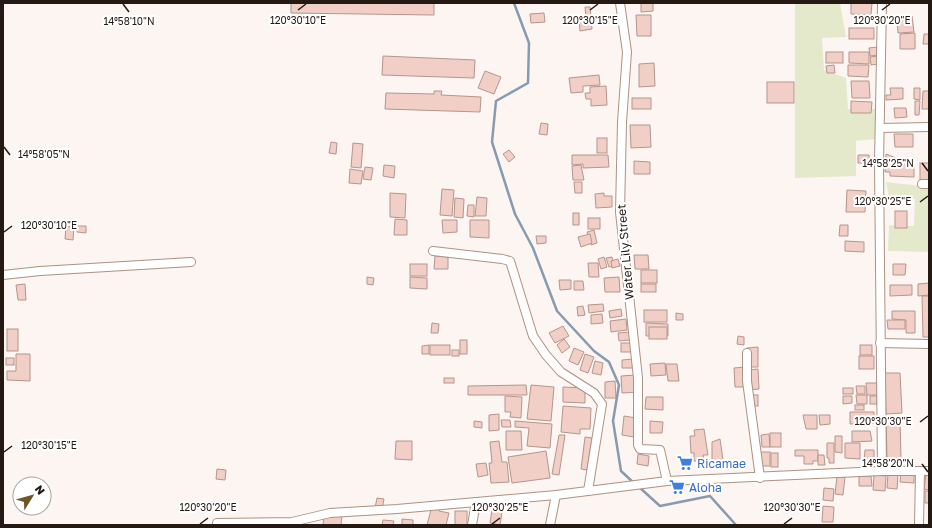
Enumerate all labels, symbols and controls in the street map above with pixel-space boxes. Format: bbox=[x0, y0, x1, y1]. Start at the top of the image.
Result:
text: 120°30'10"E bbox=[270, 14, 326, 26]
text: 120°30'15"E bbox=[562, 14, 618, 26]
text: 120°30'20"E bbox=[854, 14, 911, 26]
text: 14°58'10"N bbox=[104, 15, 155, 27]
text: 14°58'05"N bbox=[18, 148, 70, 160]
text: 14°58'25"N bbox=[862, 157, 914, 169]
text: 120°30'25"E bbox=[855, 195, 911, 207]
street label: Water Lily Street bbox=[613, 203, 637, 300]
text: 120°30'10"E bbox=[21, 219, 77, 231]
text: 120°30'30"E bbox=[854, 415, 912, 427]
text: 120°30'15"E bbox=[21, 439, 77, 451]
supermarket icon: Ricamae bbox=[676, 454, 694, 472]
place label: Ricamae bbox=[697, 456, 746, 471]
text: 14°58'20"N bbox=[862, 457, 914, 469]
north arrow bbox=[12, 476, 52, 516]
supermarket icon: Aloha bbox=[668, 478, 686, 496]
place label: Aloha bbox=[689, 480, 722, 495]
text: N bbox=[33, 482, 48, 497]
text: 120°30'20"E bbox=[180, 501, 237, 513]
text: 120°30'25"E bbox=[472, 501, 528, 513]
text: 120°30'30"E bbox=[763, 501, 821, 513]

